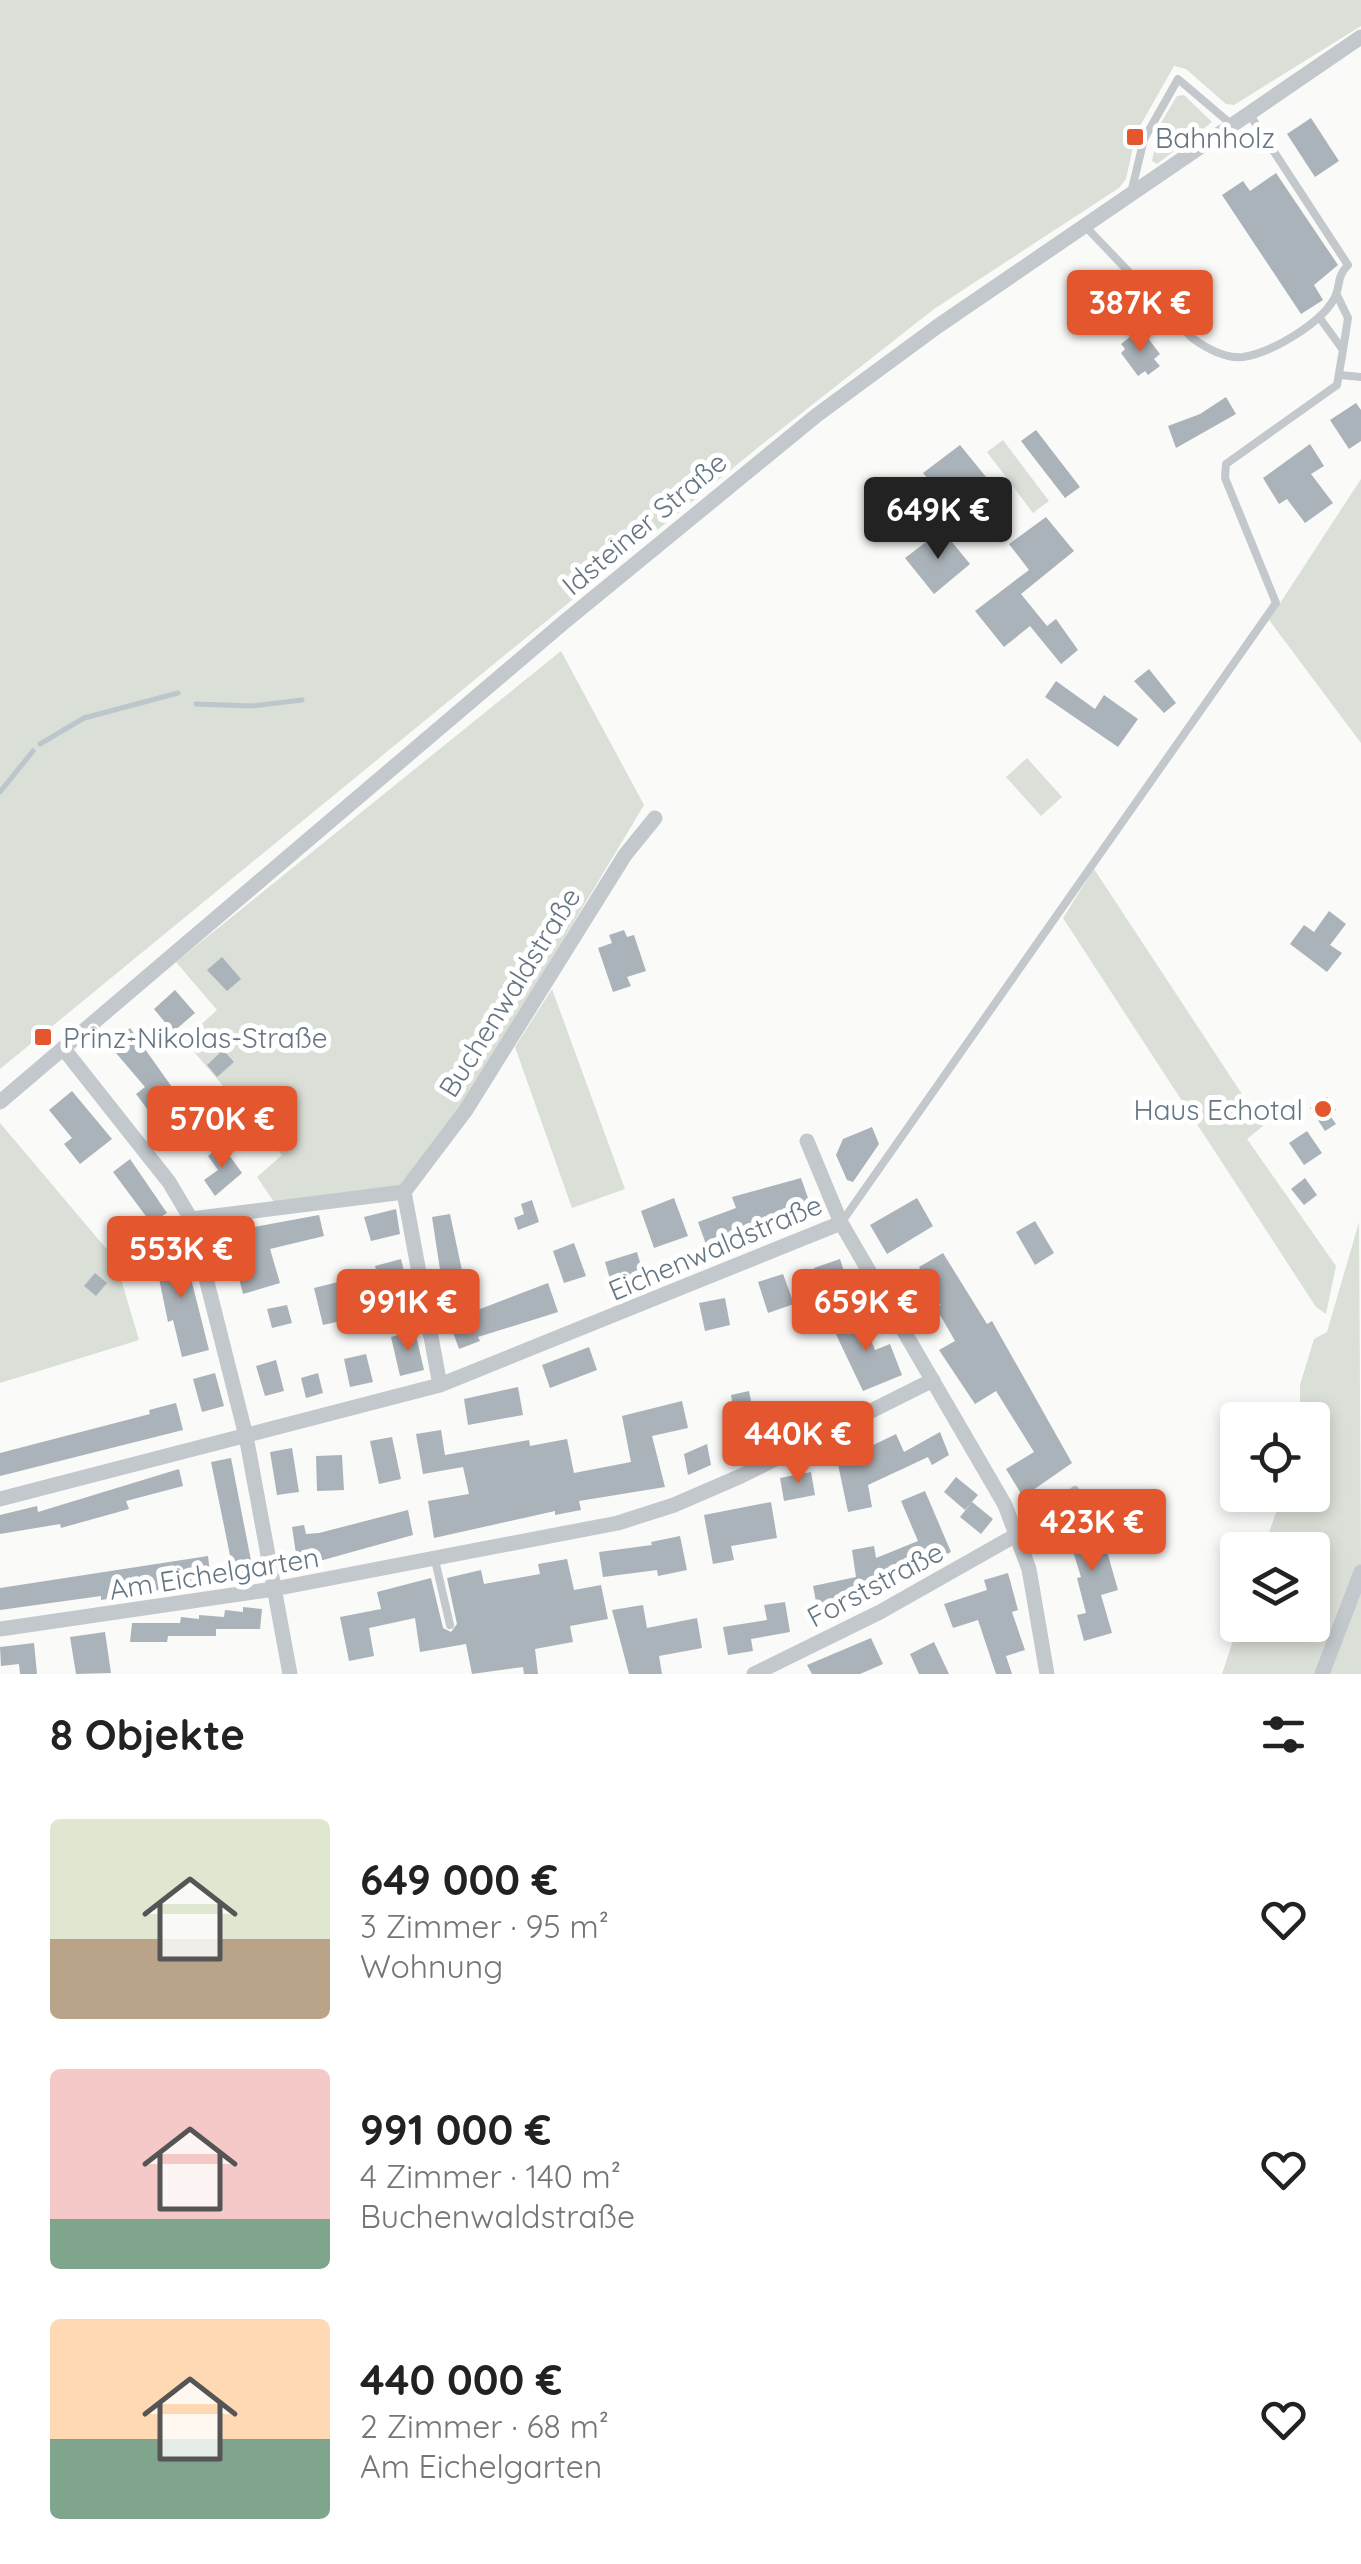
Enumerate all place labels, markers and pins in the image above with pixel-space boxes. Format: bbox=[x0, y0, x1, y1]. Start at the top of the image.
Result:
place label: Bahnholz bbox=[1155, 120, 1275, 155]
marker: Bahnholz bbox=[1124, 126, 1146, 148]
pin: 387K € bbox=[1059, 270, 1221, 355]
pin: 649K € bbox=[857, 477, 1019, 562]
place label: Prinz-Nikolas-Straße bbox=[63, 1020, 328, 1055]
marker: Prinz-Nikolas-Straße bbox=[32, 1026, 54, 1048]
pin: 570K € bbox=[141, 1086, 303, 1171]
place label: Haus Echotal bbox=[1133, 1092, 1303, 1127]
marker: Haus Echotal bbox=[1312, 1098, 1334, 1120]
pin: 553K € bbox=[100, 1216, 262, 1301]
pin: 991K € bbox=[327, 1269, 489, 1354]
pin: 659K € bbox=[785, 1269, 947, 1354]
pin: 440K € bbox=[717, 1401, 879, 1486]
pin: 423K € bbox=[1011, 1489, 1173, 1574]

